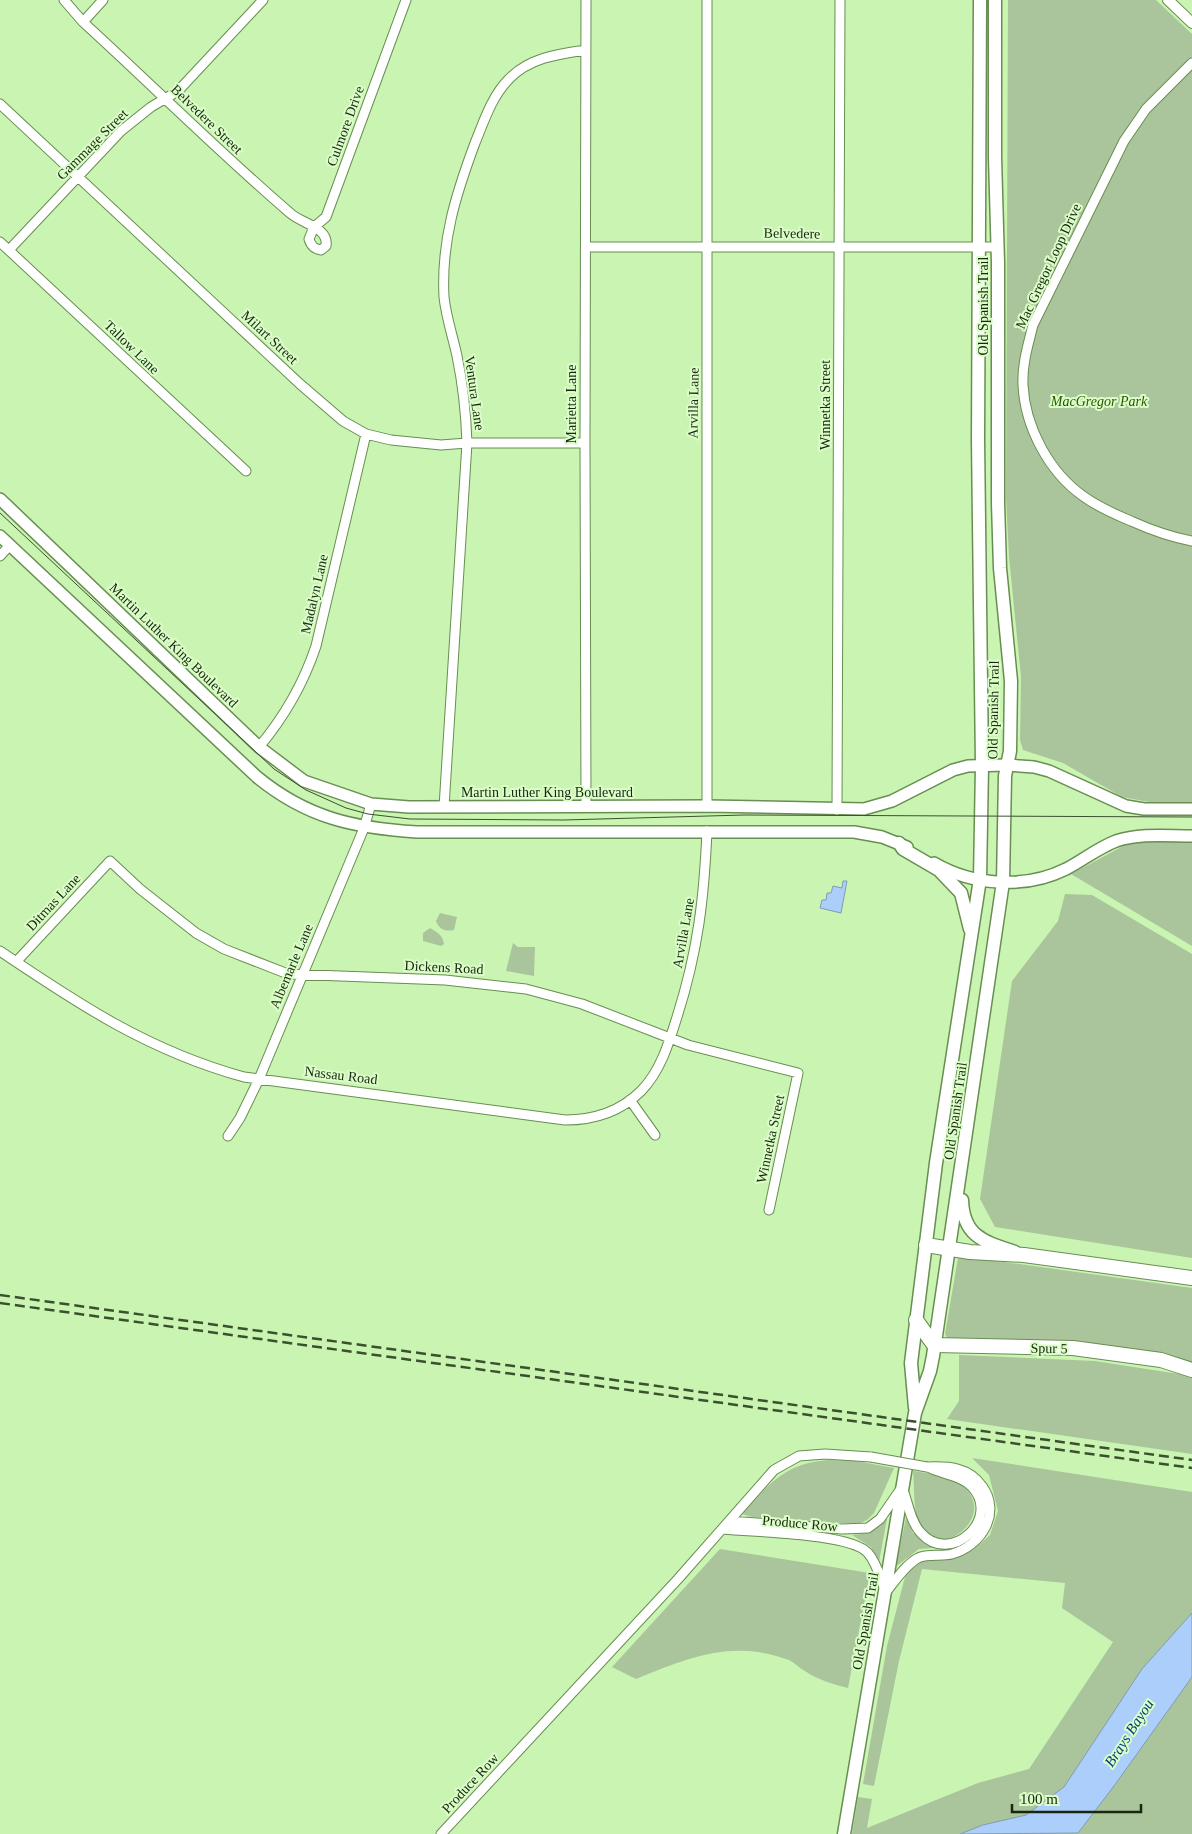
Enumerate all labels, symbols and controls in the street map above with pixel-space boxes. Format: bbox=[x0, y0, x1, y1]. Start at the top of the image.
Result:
street label: Belvedere Street bbox=[168, 82, 245, 157]
street label: Culmore Drive bbox=[324, 84, 367, 168]
street label: Gammage Street bbox=[54, 106, 131, 183]
street label: Mac Gregor Loop Drive bbox=[1013, 201, 1084, 331]
street label: Belvedere bbox=[763, 226, 820, 241]
street label: Old Spanish Trail bbox=[976, 256, 991, 355]
street label: Milart Street bbox=[239, 308, 301, 367]
street label: Tallow Lane bbox=[101, 318, 162, 377]
street label: Ventura Lane bbox=[462, 355, 487, 431]
street label: Winnetka Street bbox=[818, 360, 833, 450]
street label: Marietta Lane bbox=[564, 365, 579, 443]
street label: Arvilla Lane bbox=[685, 367, 702, 439]
park label: MacGregor Park bbox=[1050, 394, 1148, 409]
street label: Madalyn Lane bbox=[298, 553, 331, 635]
street label: Martin Luther King Boulevard bbox=[106, 580, 241, 711]
street label: Old Spanish Trail bbox=[985, 660, 1002, 760]
street label: Martin Luther King Boulevard bbox=[461, 785, 633, 800]
street label: Ditmas Lane bbox=[23, 871, 83, 934]
street label: Arvilla Lane bbox=[670, 897, 697, 969]
street label: Albemarle Lane bbox=[267, 922, 316, 1011]
street label: Dickens Road bbox=[404, 958, 484, 977]
street label: Old Spanish Trail bbox=[941, 1061, 970, 1161]
street label: Nassau Road bbox=[304, 1064, 378, 1087]
street label: Winnetka Street bbox=[754, 1093, 787, 1185]
street label: Spur 5 bbox=[1030, 1341, 1068, 1356]
street label: Produce Row bbox=[762, 1513, 839, 1534]
street label: Old Spanish Trail bbox=[850, 1571, 881, 1671]
water label: Brays Bayou bbox=[1101, 1696, 1157, 1770]
street label: Produce Row bbox=[439, 1750, 502, 1816]
scale bar bbox=[1012, 1782, 1141, 1814]
text: 100 m bbox=[1020, 1791, 1058, 1807]

